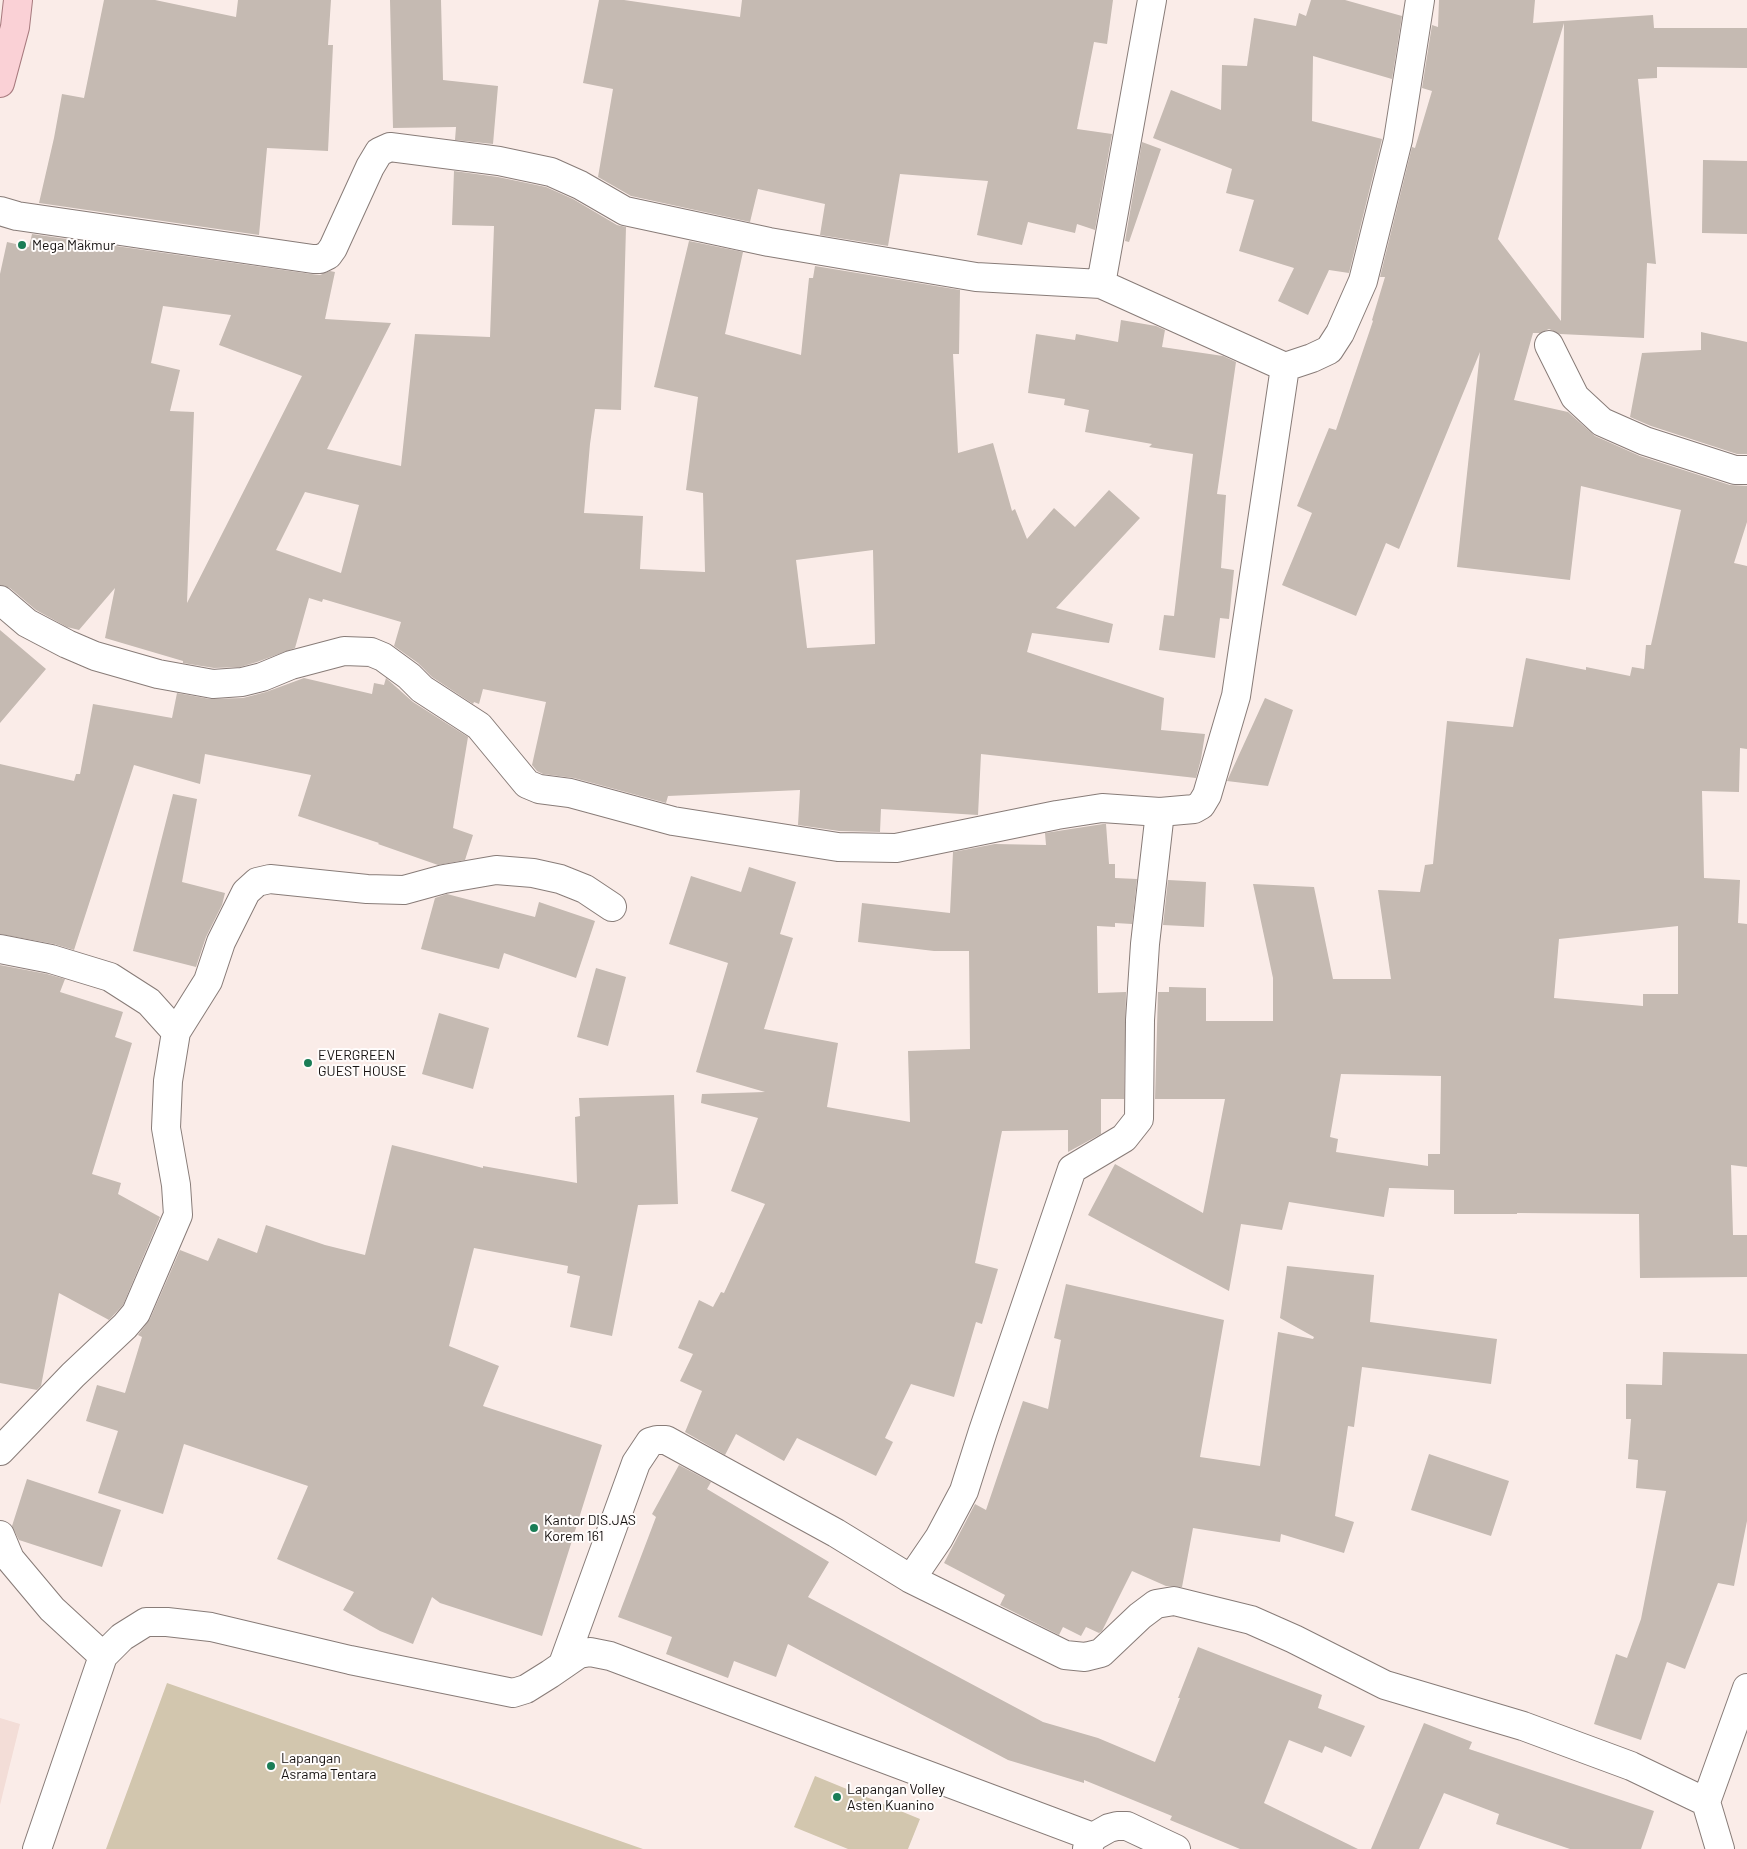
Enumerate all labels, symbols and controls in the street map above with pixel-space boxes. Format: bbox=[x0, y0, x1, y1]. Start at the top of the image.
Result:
place label: Mega Makmur bbox=[32, 237, 115, 253]
marker: Mega Makmur bbox=[16, 239, 28, 251]
place label: EVERGREEN GUEST HOUSE bbox=[318, 1047, 406, 1080]
marker: EVERGREEN GUEST HOUSE bbox=[302, 1057, 314, 1069]
place label: Kantor DIS.JAS Korem 161 bbox=[544, 1512, 636, 1544]
marker: Kantor DIS.JAS Korem 161 bbox=[528, 1522, 540, 1534]
place label: Lapangan Asrama Tentara bbox=[281, 1750, 376, 1782]
marker: Lapangan Asrama Tentara bbox=[265, 1760, 277, 1772]
place label: Lapangan Volley Asten Kuanino bbox=[847, 1781, 945, 1814]
marker: Lapangan Volley Asten Kuanino bbox=[831, 1791, 843, 1803]

